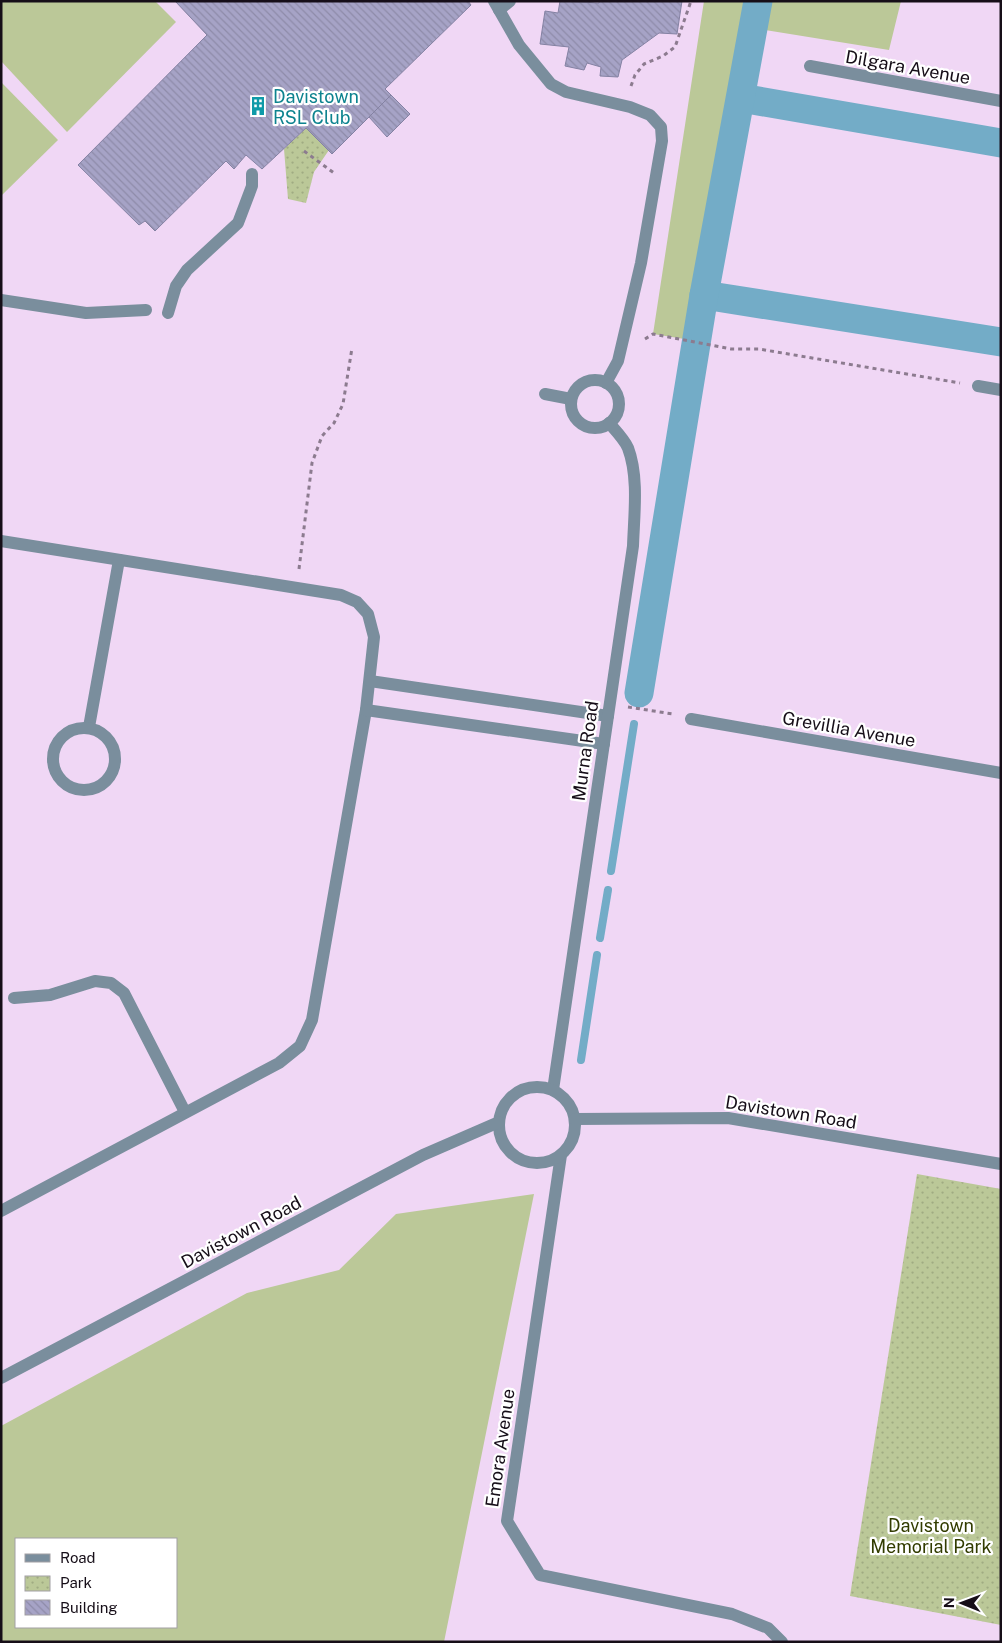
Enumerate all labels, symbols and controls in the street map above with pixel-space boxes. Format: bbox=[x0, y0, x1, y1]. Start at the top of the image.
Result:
street label: Dilgara Avenue bbox=[844, 46, 972, 88]
place label: Davistown RSL Club bbox=[273, 86, 359, 128]
building icon: Davistown RSL Club bbox=[247, 95, 269, 117]
street label: Murna Road bbox=[568, 700, 602, 802]
street label: Grevillia Avenue bbox=[781, 707, 917, 751]
street label: Davistown Road bbox=[724, 1091, 858, 1133]
street label: Davistown Road bbox=[177, 1192, 305, 1272]
street label: Emora Avenue bbox=[481, 1387, 519, 1509]
park label: Davistown Memorial Park bbox=[870, 1515, 992, 1557]
legend bbox=[15, 1538, 178, 1628]
text: Road bbox=[60, 1549, 96, 1566]
text: Park bbox=[60, 1574, 92, 1591]
north arrow bbox=[937, 1578, 987, 1628]
text: N bbox=[941, 1597, 957, 1608]
text: Building bbox=[60, 1599, 118, 1616]

